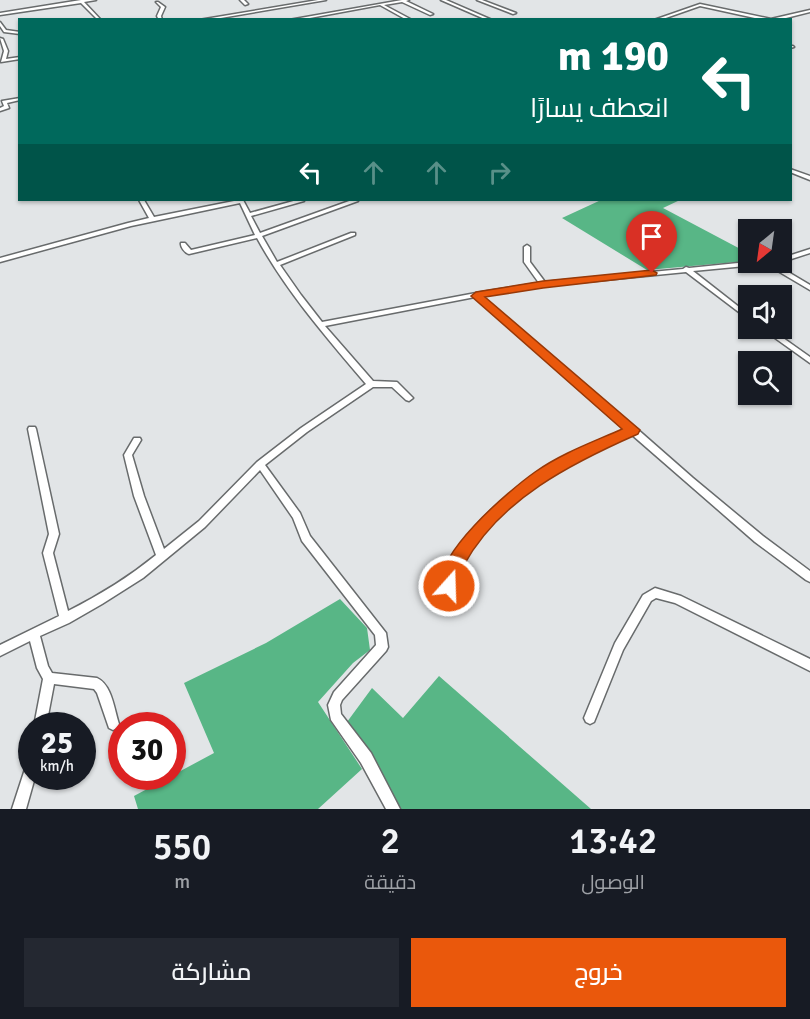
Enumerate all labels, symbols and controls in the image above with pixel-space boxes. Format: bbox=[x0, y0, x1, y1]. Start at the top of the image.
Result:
text: 190 m bbox=[558, 31, 669, 82]
icon: left bbox=[690, 42, 768, 120]
text: انعطف يسارًا bbox=[530, 92, 669, 125]
icon: left bbox=[294, 156, 327, 189]
icon: ahead bbox=[357, 156, 390, 189]
icon: ahead bbox=[420, 156, 453, 189]
icon: right bbox=[483, 156, 516, 189]
pin bbox=[626, 211, 677, 273]
north arrow bbox=[738, 219, 792, 273]
map controls bbox=[738, 219, 792, 405]
icon: arrive bbox=[635, 220, 668, 253]
button: sound bbox=[738, 285, 792, 339]
button: search bbox=[738, 351, 792, 405]
position arrow bbox=[417, 554, 481, 618]
speed limit sign: 30 bbox=[108, 712, 186, 790]
text: 25 bbox=[41, 725, 73, 762]
text: km/h bbox=[40, 757, 74, 775]
text: 2 bbox=[380, 819, 400, 864]
text: 13:42 bbox=[569, 819, 657, 864]
text: 550 bbox=[153, 825, 211, 870]
text: m bbox=[174, 869, 190, 894]
text: دقيقة bbox=[364, 870, 416, 895]
text: الوصول bbox=[581, 870, 645, 895]
button: مشاركة bbox=[24, 938, 399, 1007]
button: خروج bbox=[411, 938, 786, 1007]

